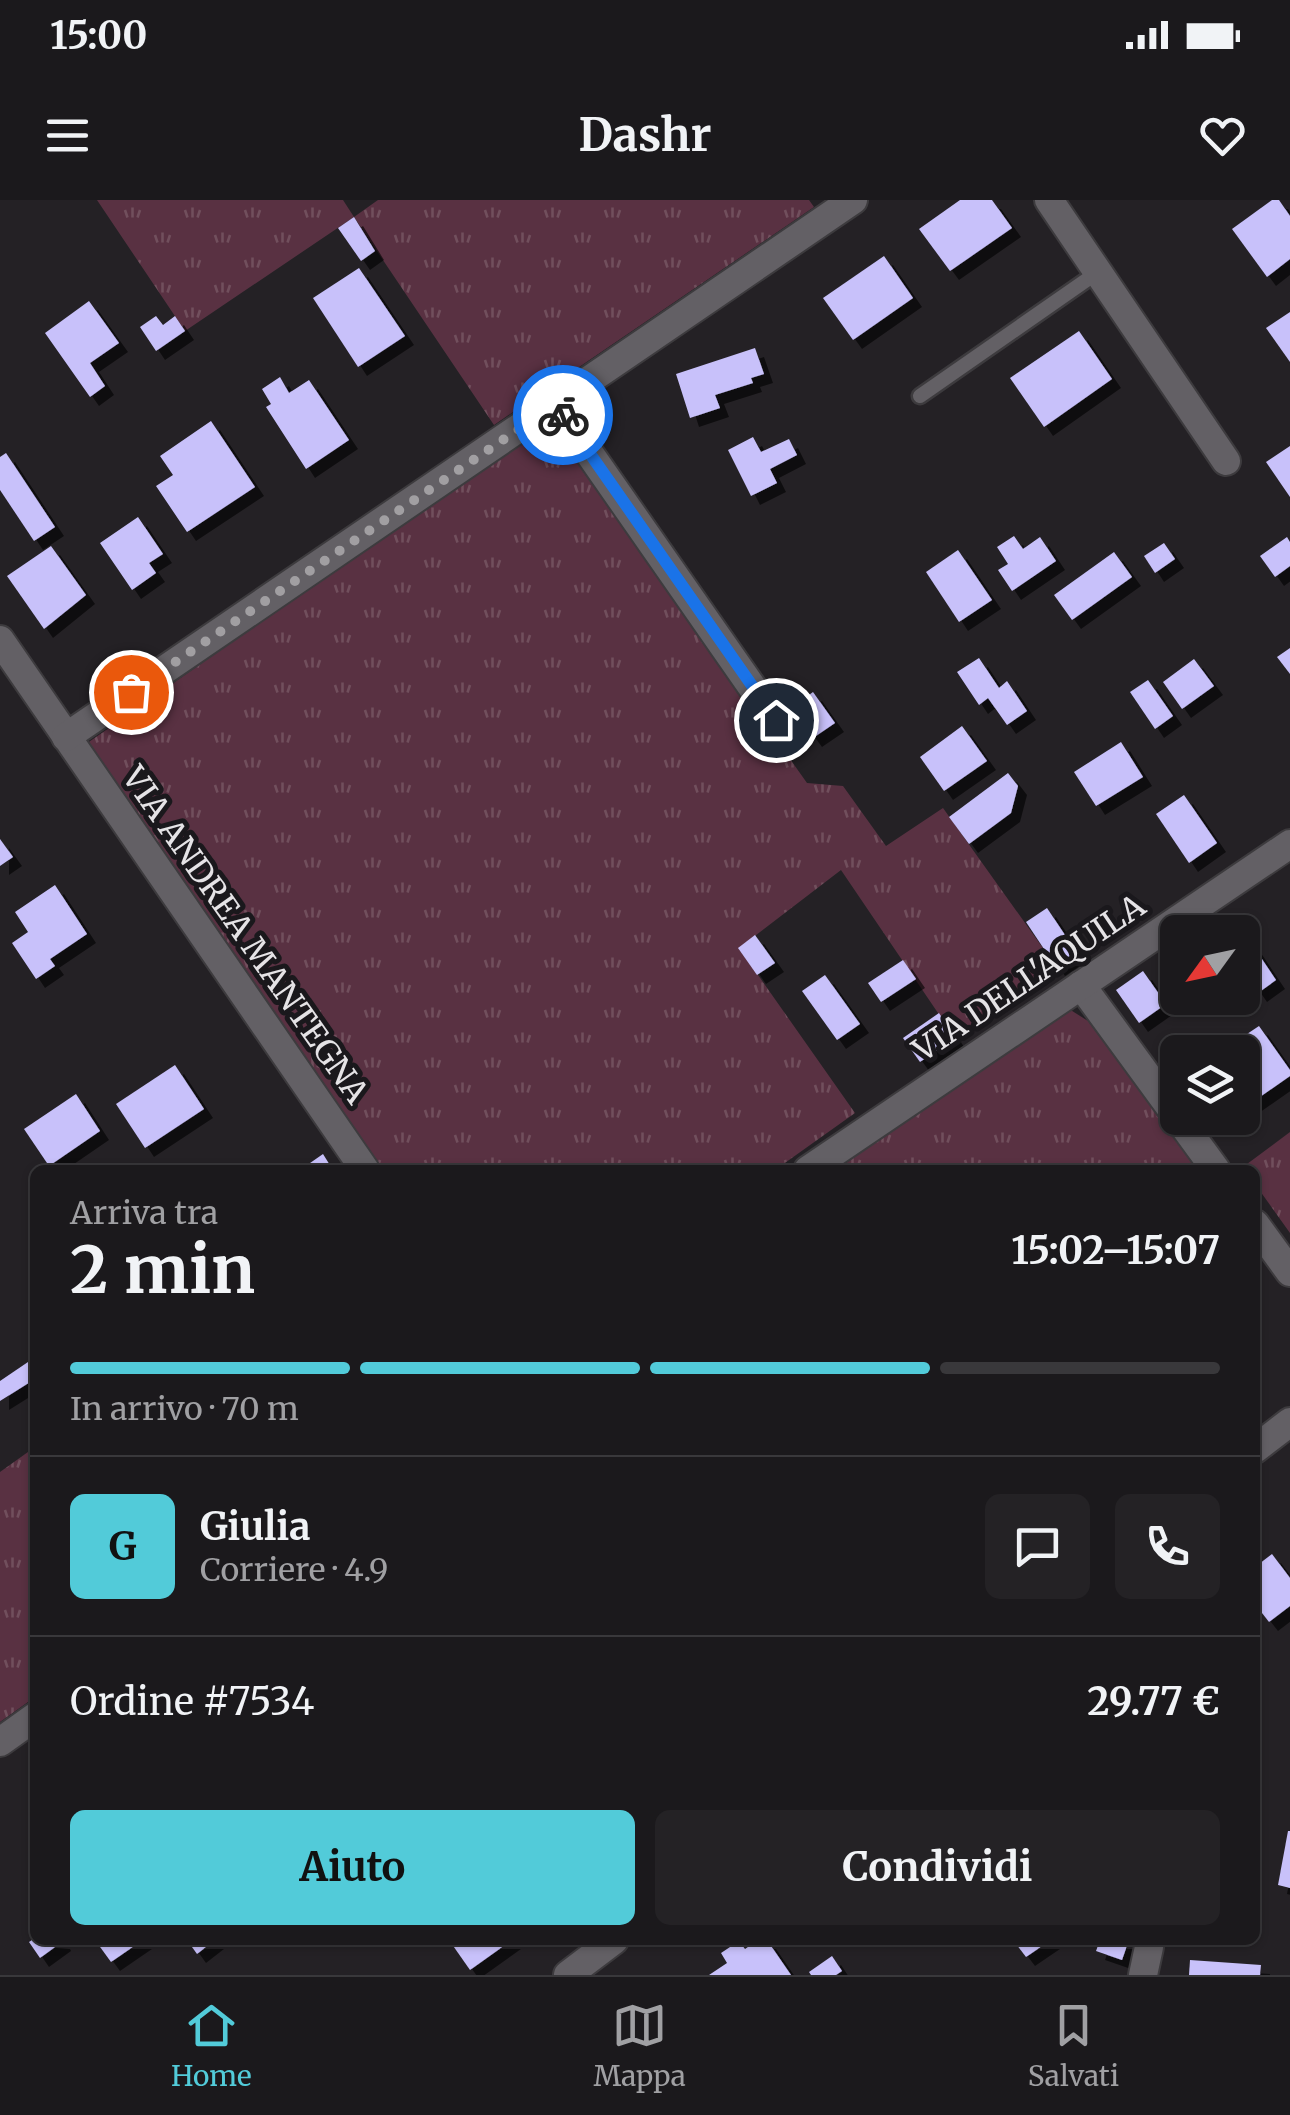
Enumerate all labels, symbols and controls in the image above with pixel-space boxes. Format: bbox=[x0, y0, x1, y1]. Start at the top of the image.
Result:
text: 15:00 bbox=[50, 12, 147, 59]
text: Dashr bbox=[579, 107, 712, 163]
icon: menu bbox=[40, 108, 95, 163]
icon: heart bbox=[1195, 108, 1250, 163]
courier bbox=[513, 365, 613, 465]
icon: bike bbox=[536, 388, 591, 443]
pin bbox=[89, 650, 174, 735]
icon: bag bbox=[104, 665, 159, 720]
pin bbox=[734, 678, 819, 763]
icon: home bbox=[749, 693, 804, 748]
street label: VIA ANDREA MANTEGNA bbox=[113, 758, 377, 1112]
street label: VIA DELL'AQUILA bbox=[905, 885, 1153, 1071]
north arrow bbox=[1160, 915, 1260, 1015]
map controls bbox=[1160, 915, 1260, 1135]
button: layers bbox=[1160, 1035, 1260, 1135]
text: Arriva tra bbox=[70, 1193, 218, 1233]
text: 15:02–15:07 bbox=[1011, 1227, 1220, 1274]
text: 2 min bbox=[70, 1229, 255, 1311]
text: In arrivo · 70 m bbox=[70, 1389, 299, 1429]
button: chat bbox=[985, 1494, 1090, 1599]
button: phone bbox=[1115, 1494, 1220, 1599]
text: Giulia bbox=[200, 1503, 311, 1550]
text: G bbox=[109, 1523, 136, 1570]
text: Corriere · 4.9 bbox=[200, 1550, 388, 1590]
text: Ordine #7534 bbox=[70, 1678, 314, 1725]
text: 29.77 € bbox=[1087, 1678, 1220, 1725]
button: Aiuto bbox=[70, 1810, 635, 1925]
button: Condividi bbox=[655, 1810, 1220, 1925]
tab: Home bbox=[171, 1998, 252, 2094]
tab: Mappa bbox=[594, 1998, 686, 2094]
tab: Salvati bbox=[1028, 1998, 1119, 2094]

